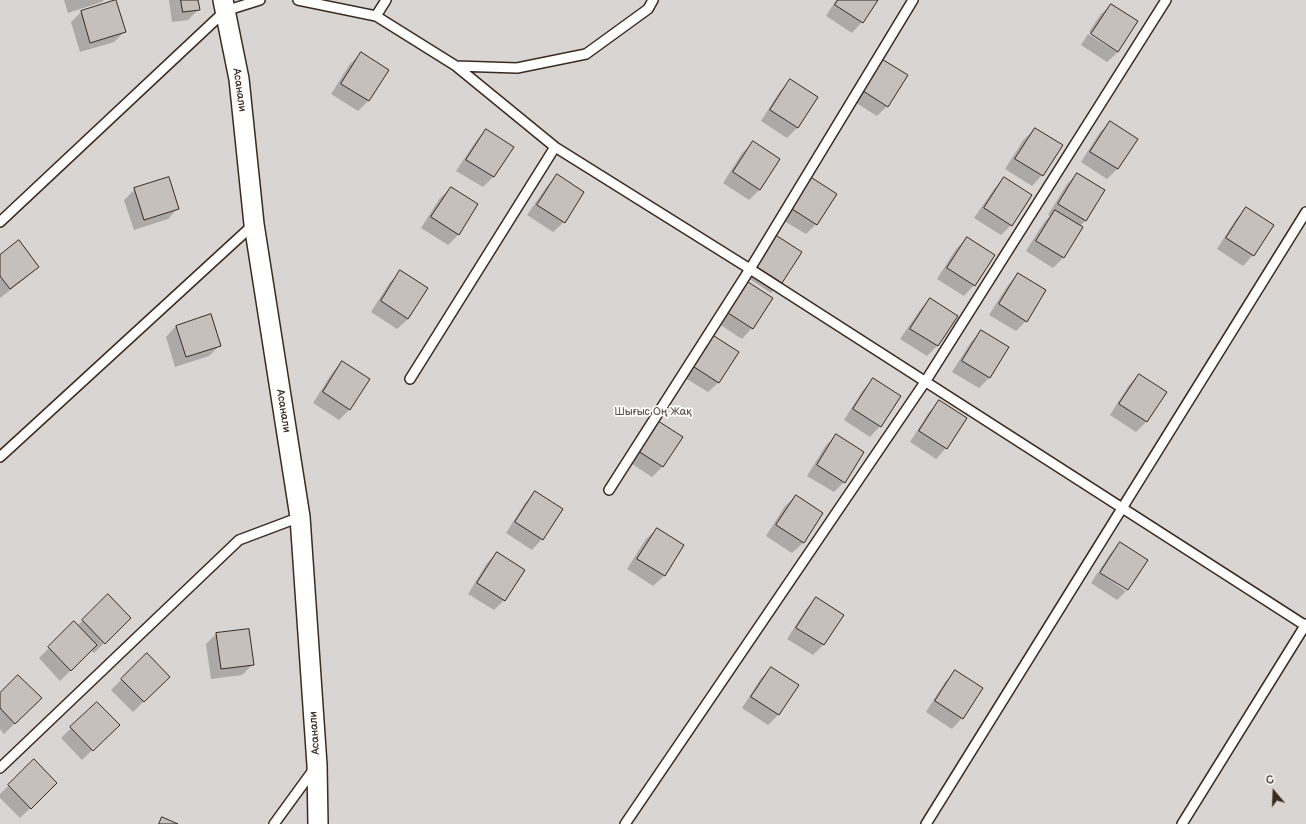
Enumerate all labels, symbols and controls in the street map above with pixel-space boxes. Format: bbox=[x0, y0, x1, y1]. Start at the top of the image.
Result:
street label: Асанали bbox=[229, 67, 249, 113]
street label: Асанали bbox=[273, 388, 293, 434]
park label: Шығыс Оң Жақ bbox=[614, 405, 692, 419]
street label: Асанали bbox=[307, 711, 323, 755]
north arrow bbox=[1254, 772, 1294, 812]
text: С bbox=[1264, 773, 1276, 788]

